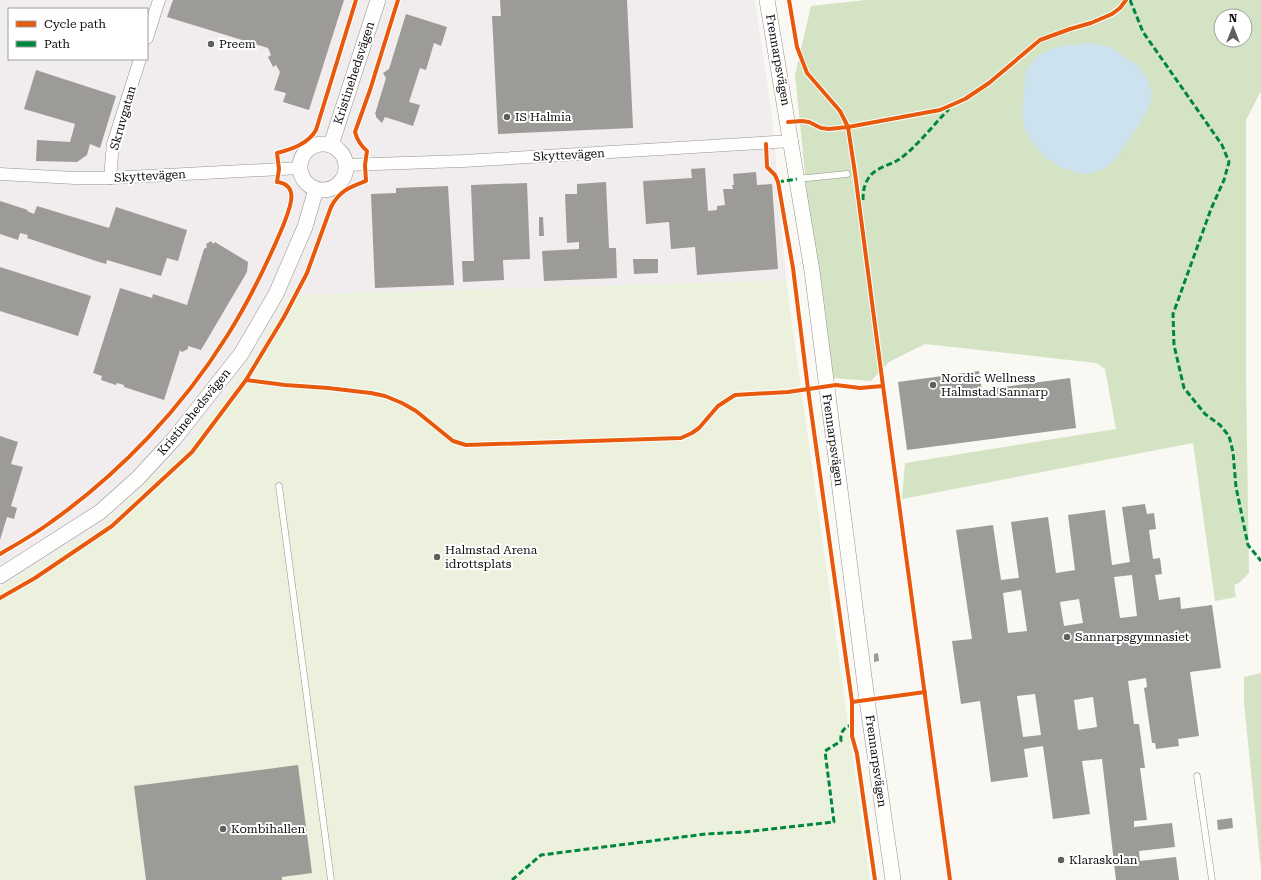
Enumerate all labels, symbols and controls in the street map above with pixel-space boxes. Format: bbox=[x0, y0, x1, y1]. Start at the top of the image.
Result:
legend bbox=[8, 8, 148, 60]
north arrow bbox=[1213, 8, 1253, 48]
text: N bbox=[1229, 12, 1238, 25]
street label: Frennarpsvägen bbox=[763, 13, 793, 107]
text: Cycle path bbox=[44, 17, 106, 31]
street label: Kristinehedsvägen bbox=[331, 19, 377, 126]
text: Path bbox=[44, 37, 70, 51]
place label: Preem bbox=[219, 37, 256, 51]
marker: Preem bbox=[206, 39, 216, 49]
street label: Skruvgatan bbox=[107, 84, 139, 152]
place label: IS Halmia bbox=[515, 110, 572, 124]
marker: IS Halmia bbox=[502, 112, 512, 122]
street label: Skyttevägen bbox=[533, 146, 606, 164]
street label: Skyttevägen bbox=[114, 167, 187, 185]
street label: Kristinehedsvägen bbox=[155, 366, 233, 458]
place label: Nordic Wellness Halmstad Sannarp bbox=[941, 371, 1048, 399]
marker: Nordic Wellness Halmstad Sannarp bbox=[928, 380, 938, 390]
street label: Frennarpsvägen bbox=[820, 393, 846, 487]
place label: Halmstad Arena idrottsplats bbox=[445, 543, 538, 571]
marker: Halmstad Arena idrottsplats bbox=[432, 552, 442, 562]
place label: Sannarpsgymnasiet bbox=[1075, 630, 1190, 644]
marker: Sannarpsgymnasiet bbox=[1062, 632, 1072, 642]
street label: Frennarpsvägen bbox=[863, 714, 889, 808]
place label: Kombihallen bbox=[231, 822, 305, 836]
marker: Kombihallen bbox=[218, 824, 228, 834]
place label: Klaraskolan bbox=[1069, 853, 1138, 867]
marker: Klaraskolan bbox=[1056, 855, 1066, 865]

